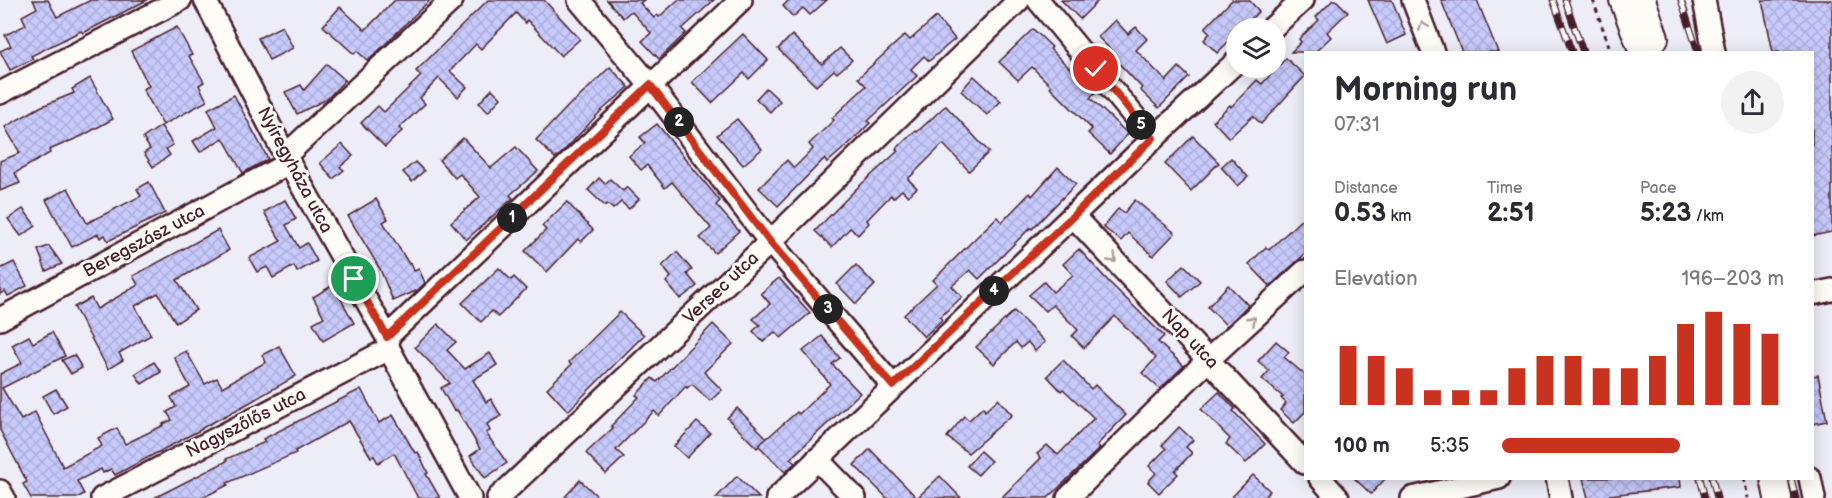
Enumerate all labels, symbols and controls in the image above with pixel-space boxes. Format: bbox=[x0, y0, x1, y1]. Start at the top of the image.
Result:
map controls bbox=[1226, 18, 1286, 78]
button: layers bbox=[1226, 18, 1286, 78]
one-way arrow bbox=[1418, 21, 1430, 32]
pin bbox=[1070, 43, 1121, 94]
icon: check bbox=[1079, 52, 1112, 85]
text: Morning run bbox=[1334, 70, 1517, 110]
button: share bbox=[1721, 71, 1784, 134]
street label: Nyíregyháza utca bbox=[253, 103, 337, 237]
pin: 2 bbox=[664, 107, 694, 137]
pin: 5 bbox=[1126, 110, 1156, 140]
text: 2 bbox=[674, 112, 684, 131]
text: 07:31 bbox=[1334, 113, 1380, 137]
text: 5 bbox=[1136, 115, 1146, 134]
text: Distance bbox=[1334, 179, 1398, 198]
text: Time bbox=[1487, 179, 1522, 198]
text: Pace bbox=[1640, 179, 1676, 198]
text: 0.53 bbox=[1334, 198, 1386, 229]
text: 2:51 bbox=[1487, 198, 1535, 229]
text: 5:23 bbox=[1640, 198, 1691, 229]
street label: Beregszász utca bbox=[80, 200, 208, 282]
pin: 1 bbox=[497, 203, 527, 233]
text: km bbox=[1386, 207, 1412, 226]
text: /km bbox=[1691, 207, 1724, 226]
text: 1 bbox=[509, 208, 515, 227]
street label: Versec utca bbox=[679, 248, 763, 328]
one-way arrow bbox=[1106, 251, 1117, 262]
pin bbox=[328, 253, 379, 304]
icon: arrive bbox=[337, 262, 370, 295]
text: Elevation bbox=[1334, 267, 1417, 291]
text: 196–203 m bbox=[1682, 267, 1784, 291]
pin: 4 bbox=[979, 276, 1009, 306]
text: 4 bbox=[989, 281, 999, 300]
pin: 3 bbox=[813, 294, 843, 324]
text: 3 bbox=[823, 299, 833, 318]
street label: Nap utca bbox=[1157, 305, 1223, 373]
one-way arrow bbox=[1246, 316, 1256, 327]
street label: Nagyszőlős utca bbox=[183, 384, 309, 462]
text: 100 m bbox=[1334, 434, 1390, 458]
text: 5:35 bbox=[1430, 434, 1469, 458]

